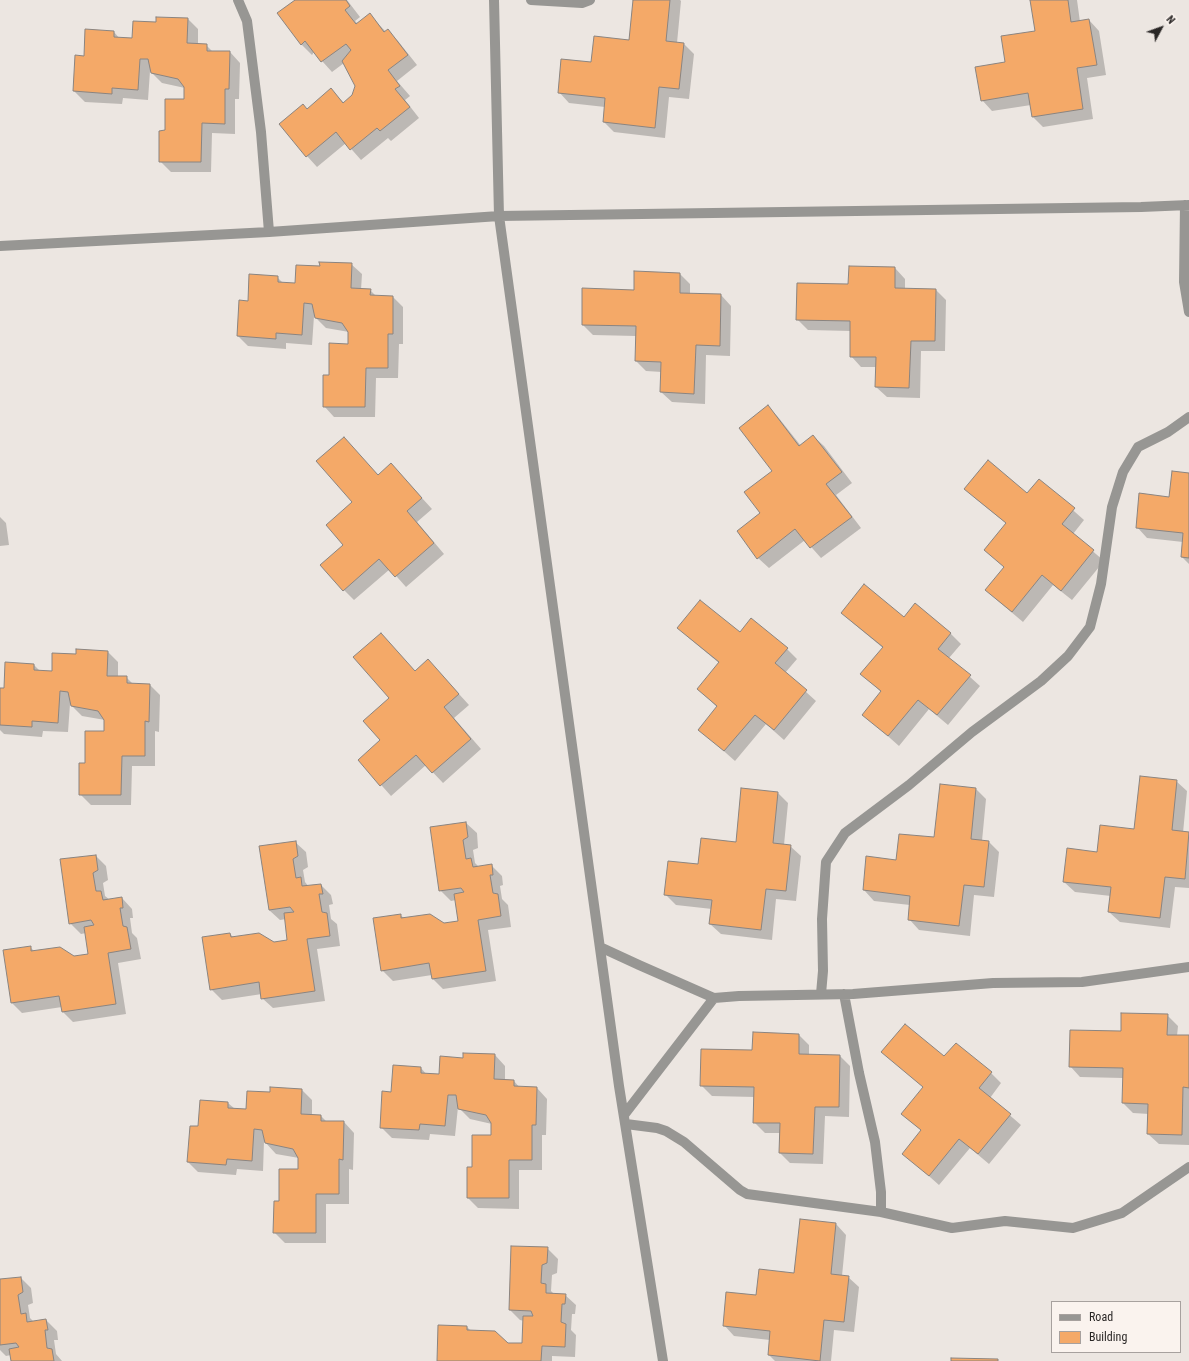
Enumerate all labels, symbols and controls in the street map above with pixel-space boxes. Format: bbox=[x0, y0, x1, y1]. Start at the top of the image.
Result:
north arrow bbox=[1141, 8, 1181, 48]
text: N bbox=[1163, 13, 1178, 27]
legend bbox=[1051, 1301, 1181, 1353]
text: Road bbox=[1089, 1310, 1113, 1324]
text: Building bbox=[1089, 1330, 1127, 1344]

